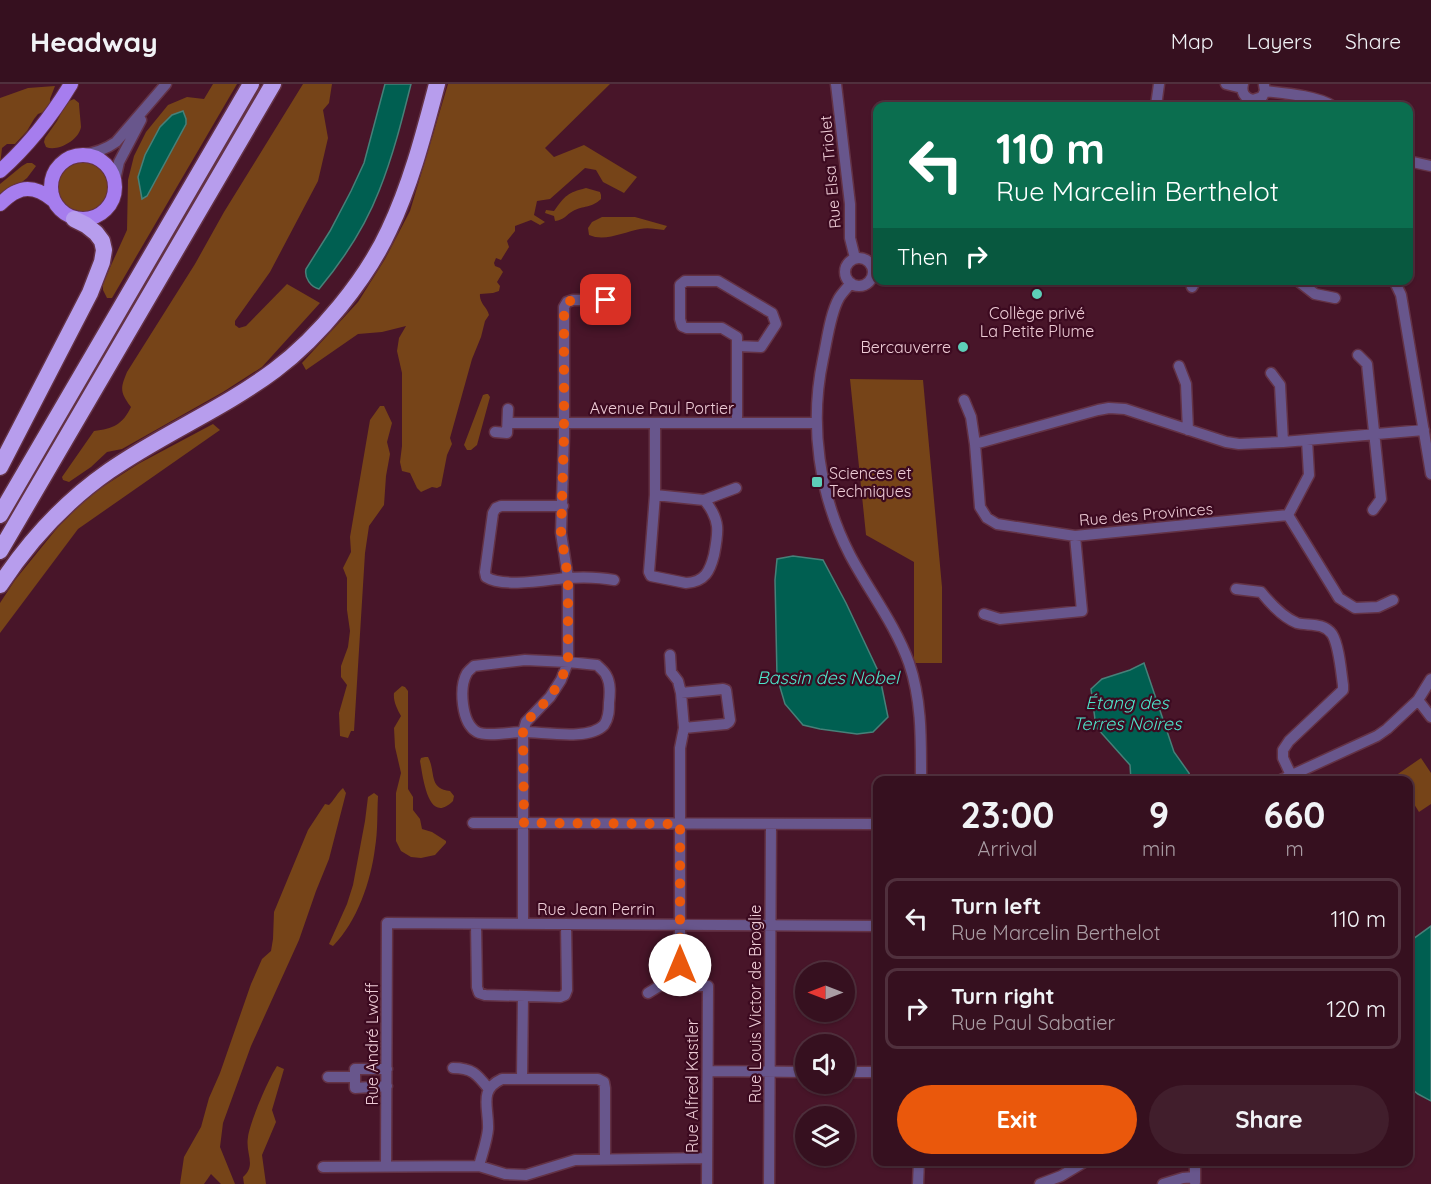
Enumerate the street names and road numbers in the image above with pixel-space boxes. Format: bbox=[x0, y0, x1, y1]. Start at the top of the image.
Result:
street label: Rue Elsa Triolet bbox=[815, 115, 845, 229]
street label: Avenue Paul Portier bbox=[590, 398, 734, 418]
street label: Rue des Provinces bbox=[1078, 498, 1214, 530]
street label: Rue Jean Perrin bbox=[537, 899, 655, 919]
street label: Rue Louis Victor de Broglie bbox=[745, 905, 765, 1103]
street label: Rue André Lwoff bbox=[362, 982, 382, 1106]
street label: Rue Alfred Kastler bbox=[682, 1019, 702, 1153]

